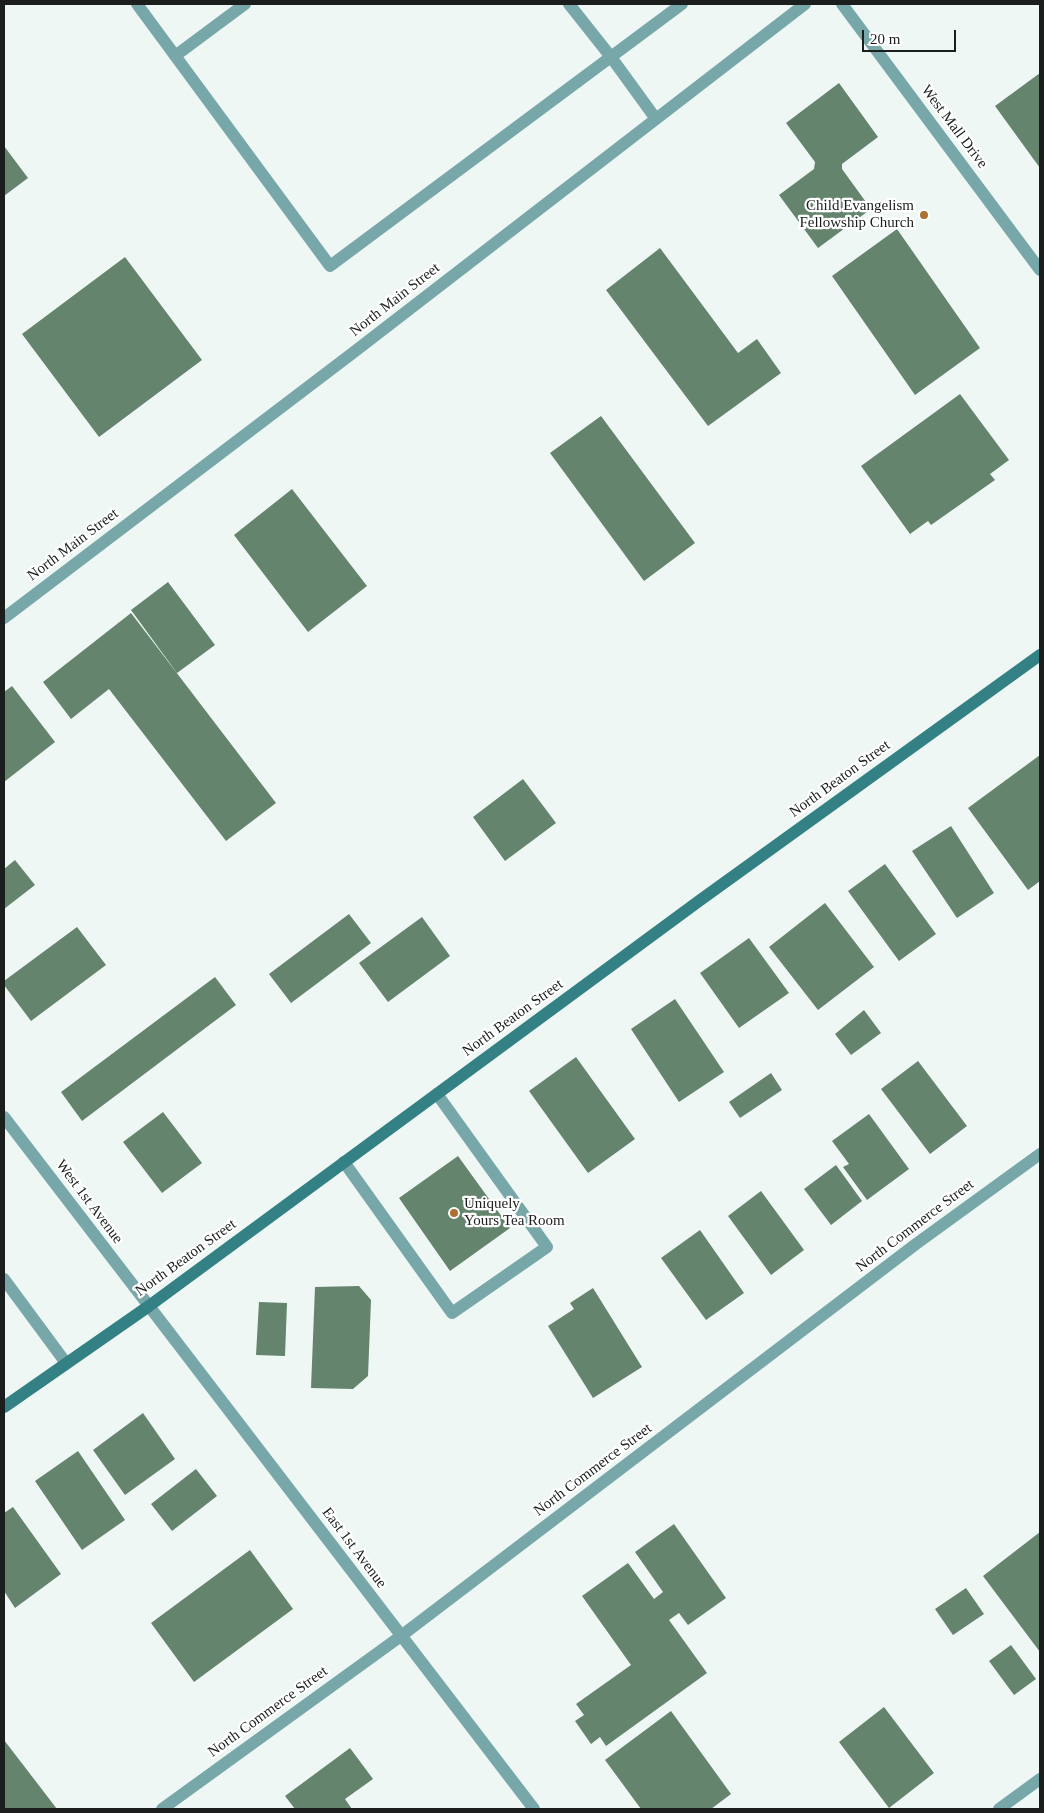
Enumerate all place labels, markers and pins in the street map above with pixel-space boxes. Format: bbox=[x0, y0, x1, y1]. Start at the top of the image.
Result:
place label: Child Evangelism Fellowship Church bbox=[799, 197, 914, 232]
marker: Child Evangelism Fellowship Church bbox=[918, 209, 930, 221]
place label: Uniquely Yours Tea Room bbox=[464, 1195, 565, 1230]
marker: Uniquely Yours Tea Room bbox=[448, 1207, 460, 1219]

